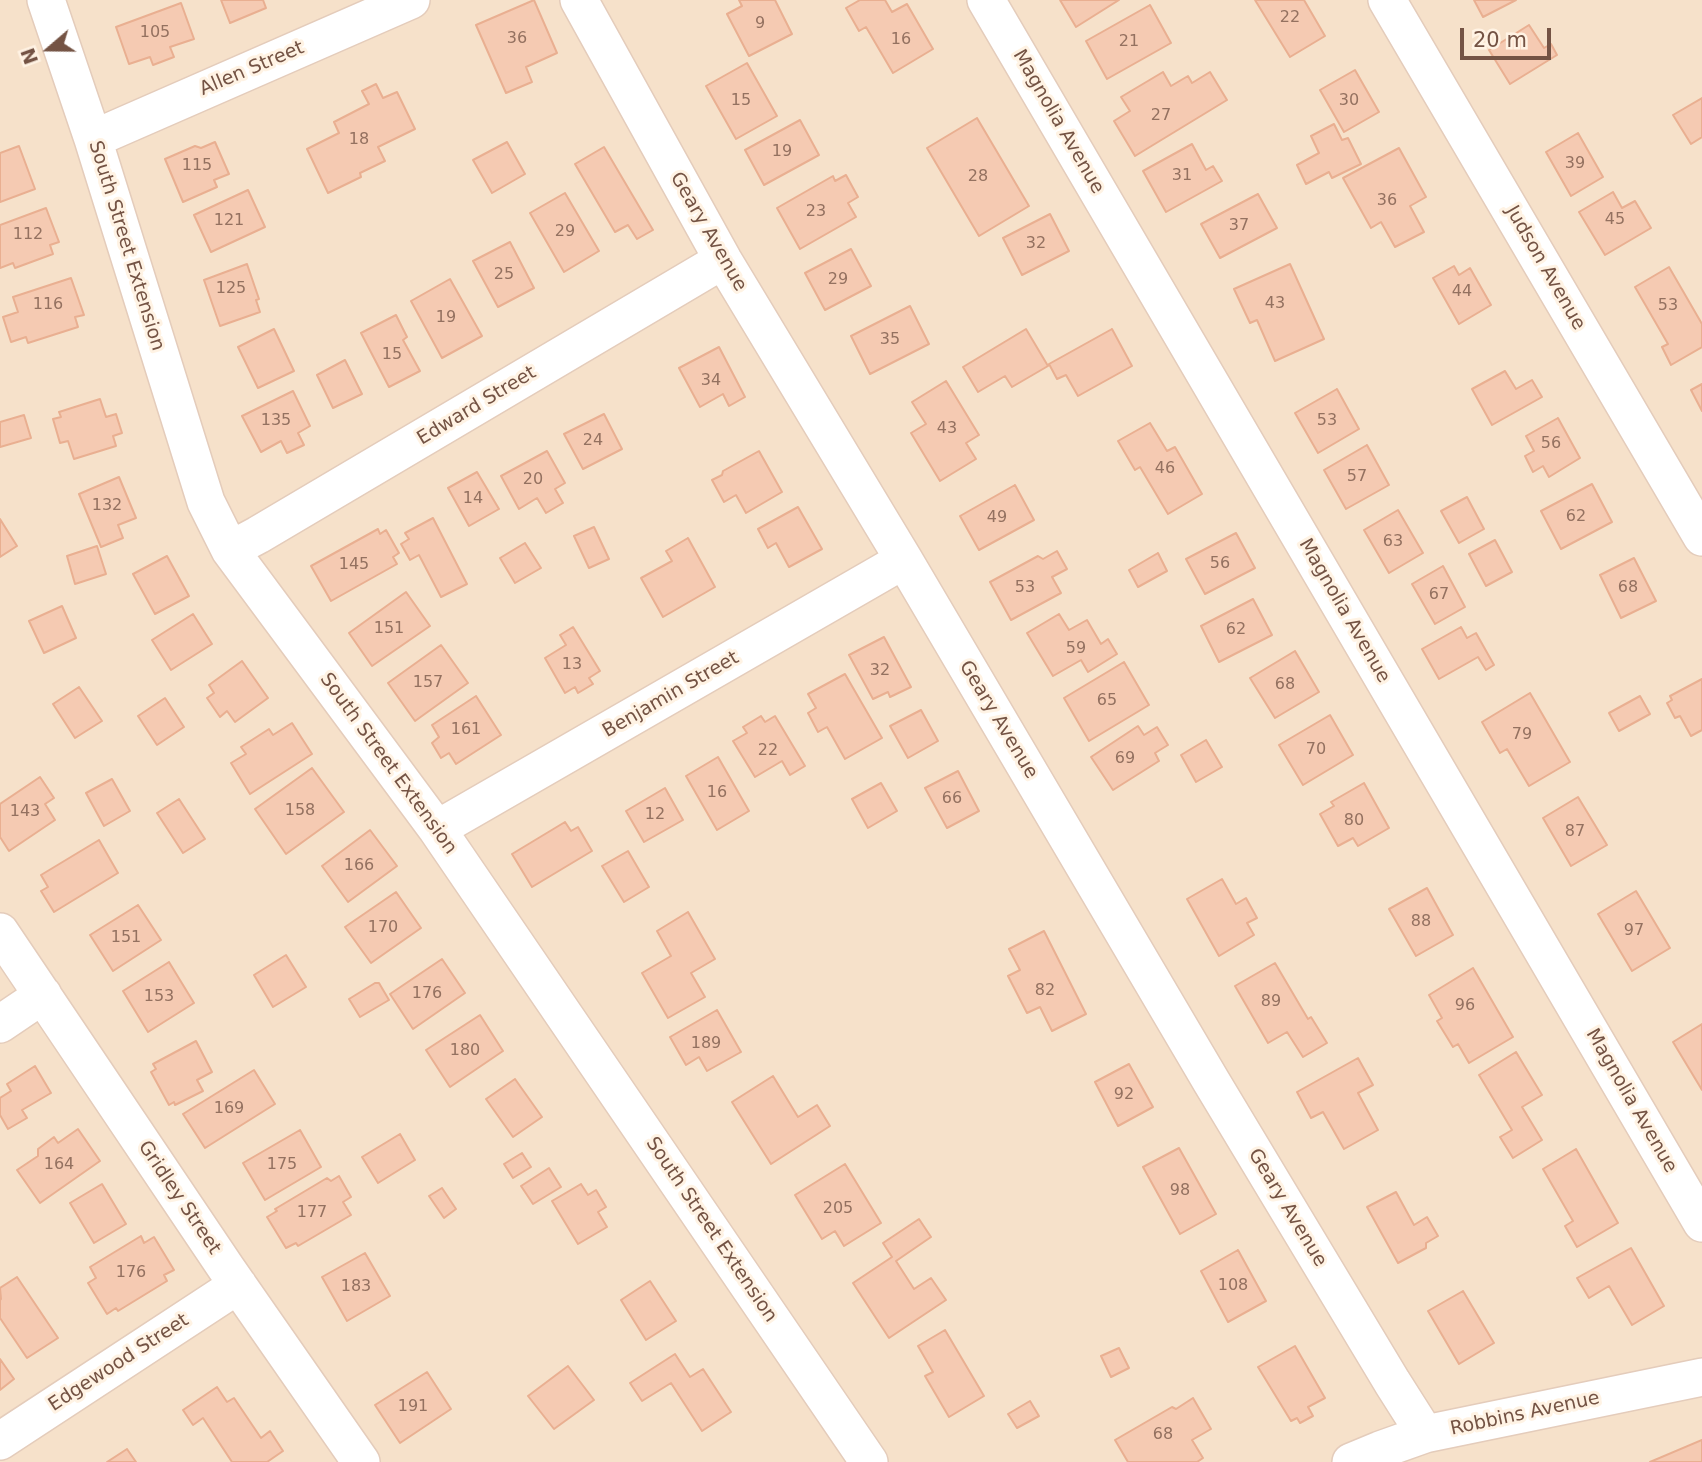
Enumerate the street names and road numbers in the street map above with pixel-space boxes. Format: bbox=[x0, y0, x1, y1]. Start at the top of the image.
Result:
street label: Allen Street bbox=[196, 37, 308, 101]
street label: Magnolia Avenue bbox=[1007, 46, 1109, 198]
street label: South Street Extension bbox=[83, 138, 169, 354]
street label: Geary Avenue bbox=[665, 168, 751, 296]
street label: Judson Avenue bbox=[1500, 202, 1590, 334]
street label: Edward Street bbox=[413, 362, 541, 450]
street label: Magnolia Avenue bbox=[1293, 535, 1395, 687]
street label: Benjamin Street bbox=[599, 647, 743, 743]
street label: Geary Avenue bbox=[954, 657, 1042, 783]
street label: South Street Extension bbox=[315, 669, 461, 859]
street label: Magnolia Avenue bbox=[1580, 1025, 1682, 1177]
street label: South Street Extension bbox=[641, 1133, 781, 1327]
street label: Gridley Street bbox=[133, 1137, 225, 1259]
street label: Geary Avenue bbox=[1243, 1145, 1331, 1271]
street label: Edgewood Street bbox=[45, 1309, 193, 1417]
street label: Robbins Avenue bbox=[1448, 1387, 1602, 1441]

